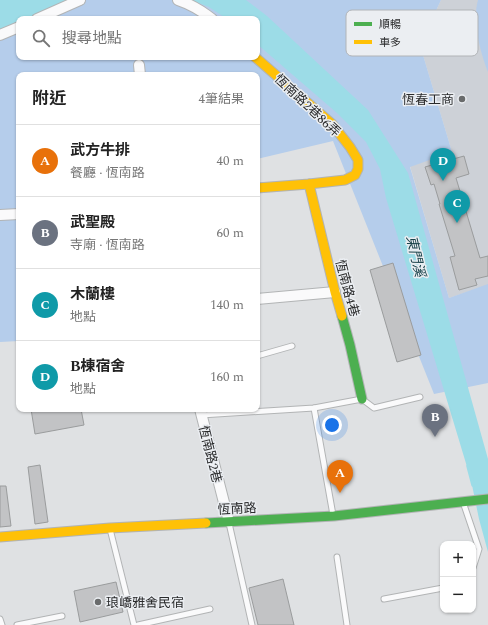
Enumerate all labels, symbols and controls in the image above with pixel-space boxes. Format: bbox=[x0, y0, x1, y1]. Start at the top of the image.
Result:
legend bbox=[346, 10, 478, 56]
search box bbox=[16, 16, 260, 60]
text: 順暢 bbox=[379, 16, 401, 33]
icon: search bbox=[30, 27, 52, 49]
text: 搜尋地點 bbox=[62, 27, 122, 50]
text: 車多 bbox=[379, 34, 401, 51]
street label: 恆南路2巷86弄 bbox=[270, 70, 345, 142]
text: 附近 bbox=[32, 86, 66, 112]
text: 4筆結果 bbox=[198, 89, 244, 109]
place label: 恆春工商 bbox=[402, 90, 454, 110]
marker: 恆春工商 bbox=[457, 94, 467, 104]
text: 武方牛排 bbox=[70, 139, 130, 162]
pin: D bbox=[430, 148, 456, 181]
text: A bbox=[40, 151, 50, 171]
text: 40 m bbox=[217, 151, 244, 171]
text: 餐廳 · 恆南路 bbox=[70, 163, 145, 183]
pin: C bbox=[444, 190, 470, 223]
text: 武聖殿 bbox=[70, 211, 115, 234]
text: B bbox=[40, 223, 50, 243]
text: 60 m bbox=[217, 223, 244, 243]
water label: 東門溪 bbox=[401, 233, 431, 281]
text: 寺廟 · 恆南路 bbox=[70, 235, 145, 255]
street label: 恆南路4巷 bbox=[330, 257, 364, 319]
text: 木蘭樓 bbox=[70, 283, 115, 306]
text: C bbox=[40, 295, 50, 315]
text: 140 m bbox=[210, 295, 244, 315]
text: 地點 bbox=[70, 307, 96, 327]
text: B棟宿舍 bbox=[70, 355, 126, 378]
text: D bbox=[40, 367, 50, 387]
text: 160 m bbox=[210, 367, 244, 387]
text: 地點 bbox=[70, 379, 96, 399]
pin: B bbox=[422, 404, 448, 437]
your location bbox=[322, 415, 342, 435]
street label: 恆南路2巷 bbox=[193, 423, 227, 485]
pin: A bbox=[327, 460, 353, 493]
street label: 恆南路 bbox=[217, 498, 257, 520]
map controls bbox=[440, 541, 476, 613]
button: + bbox=[440, 541, 476, 577]
button: − bbox=[440, 577, 476, 613]
place label: 琅嶠雅舍民宿 bbox=[106, 593, 184, 613]
marker: 琅嶠雅舍民宿 bbox=[93, 597, 103, 607]

